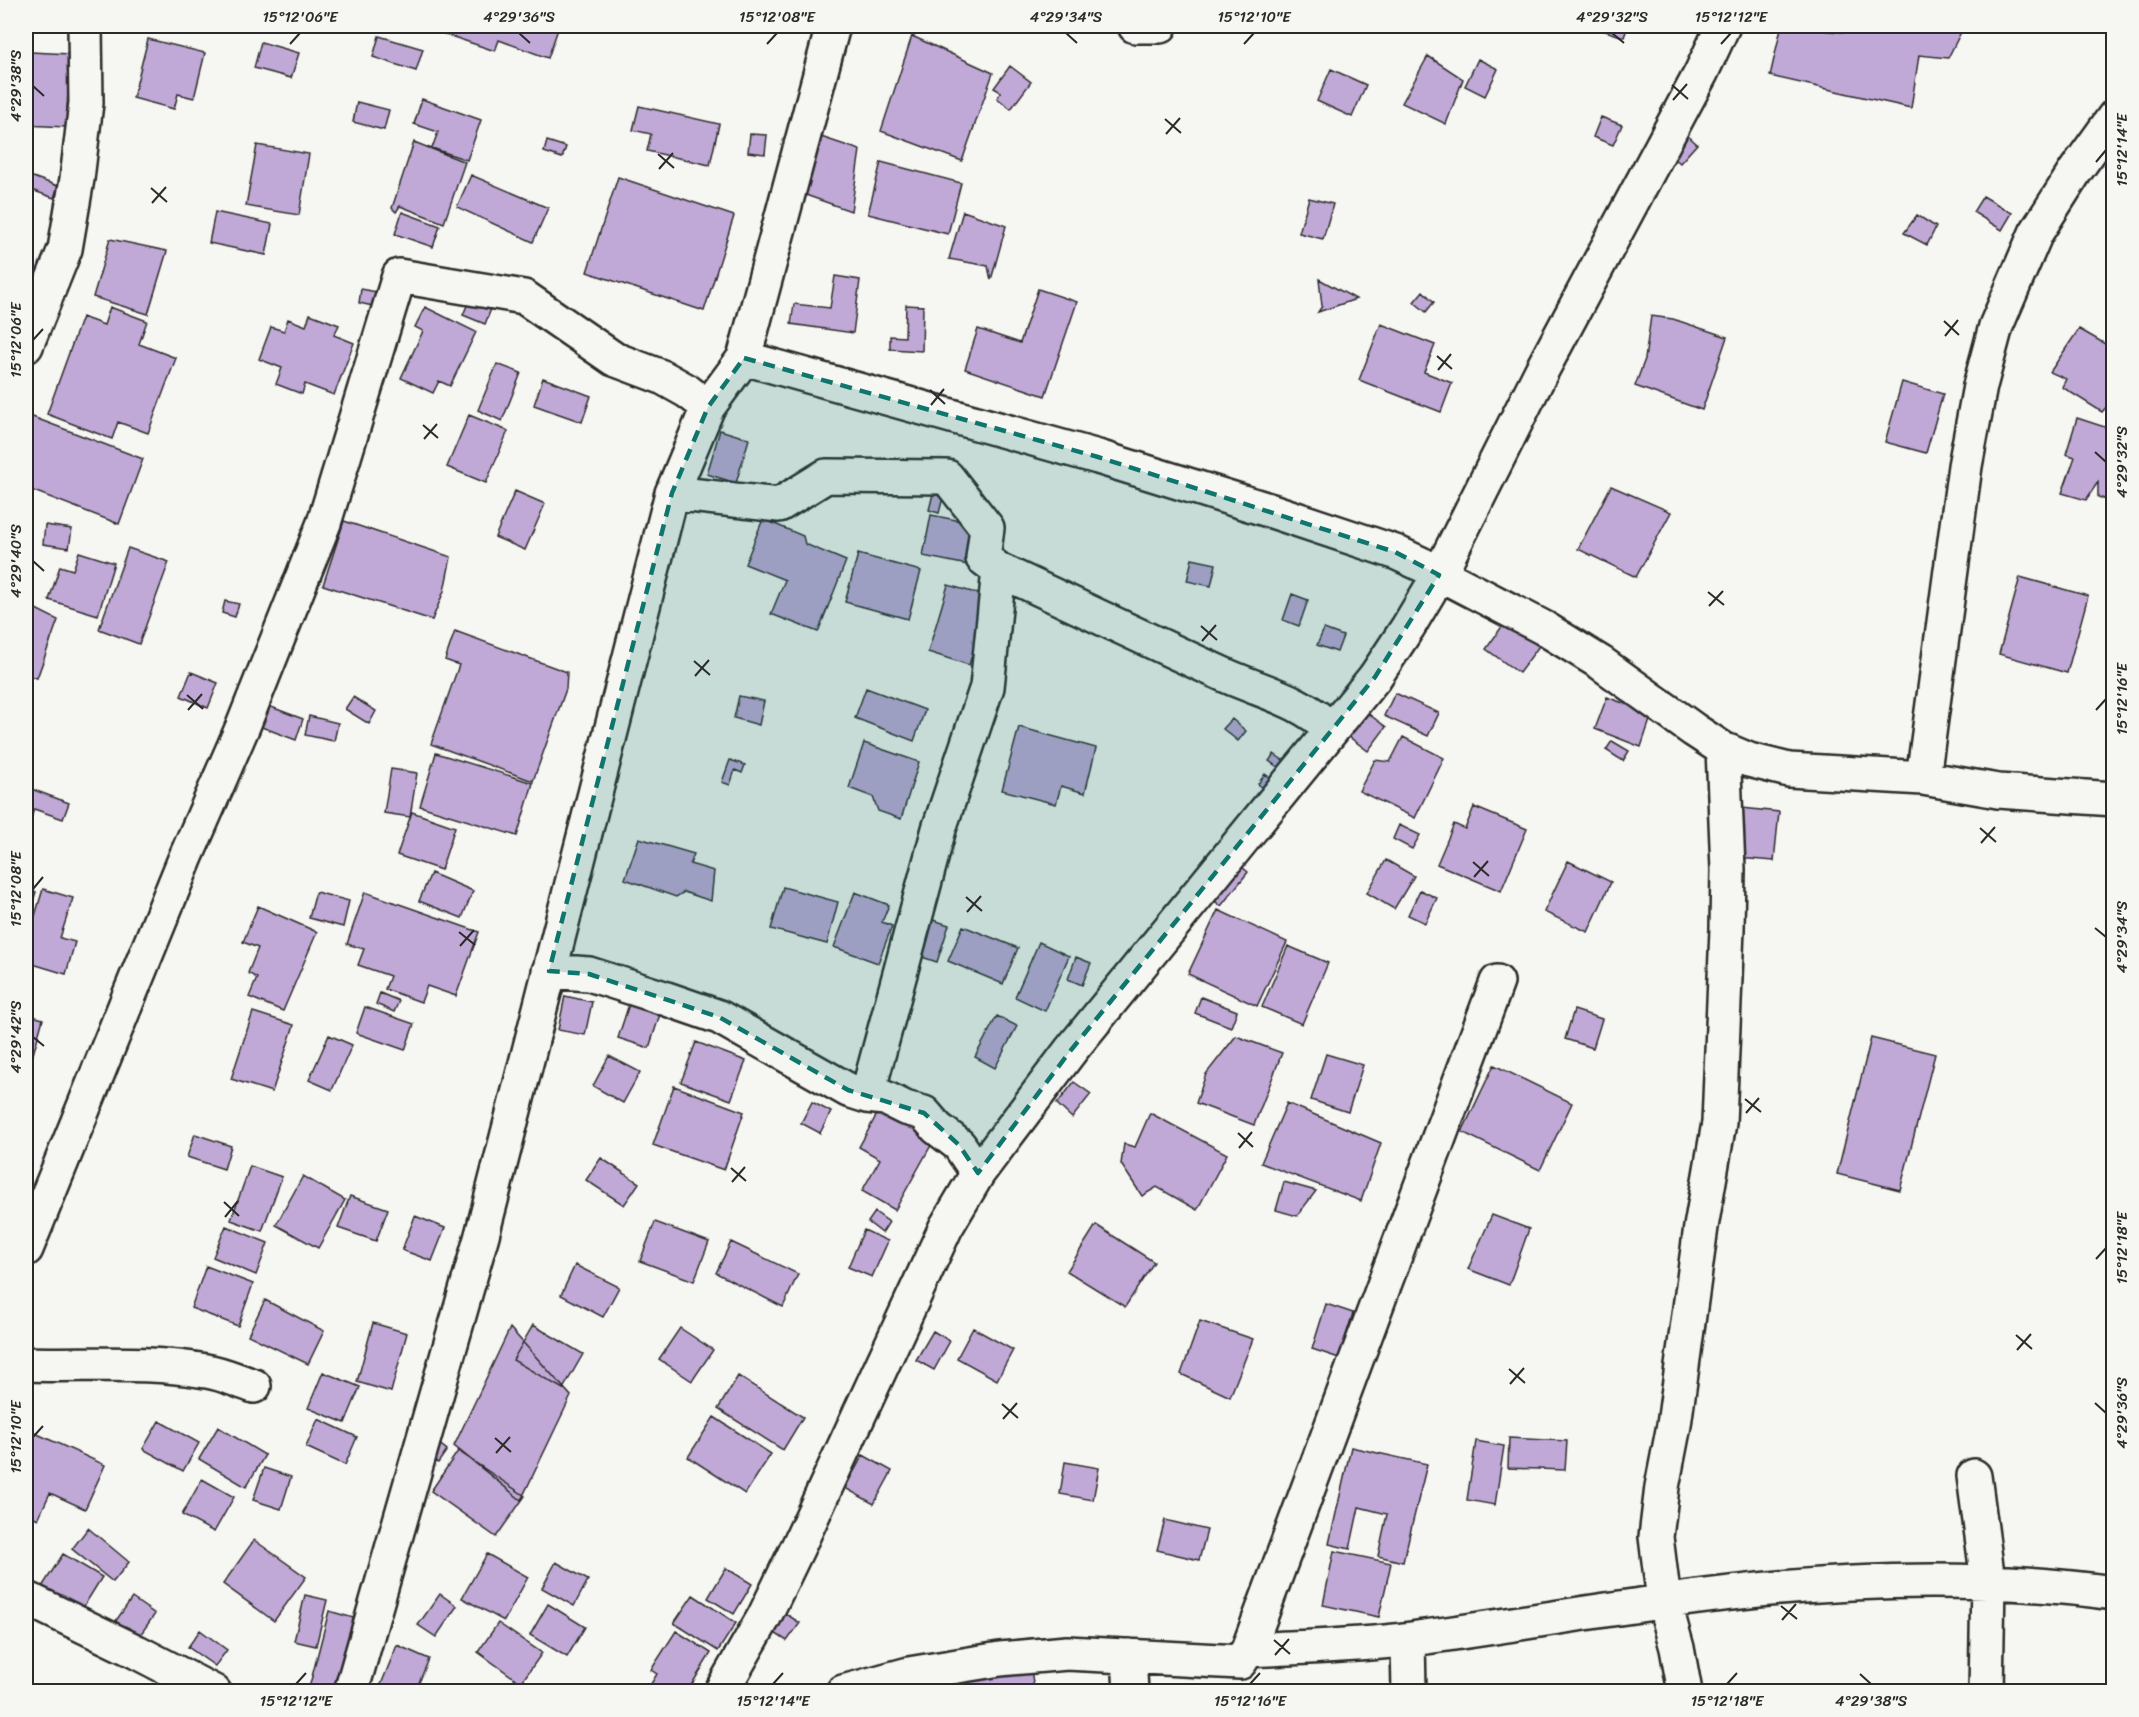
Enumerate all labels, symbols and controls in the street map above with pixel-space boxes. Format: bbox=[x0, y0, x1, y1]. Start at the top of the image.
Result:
text: 15°12'06"E bbox=[262, 4, 339, 30]
text: 4°29'36"S bbox=[483, 4, 555, 30]
text: 15°12'08"E bbox=[739, 4, 817, 30]
text: 4°29'34"S bbox=[1030, 4, 1103, 30]
text: 15°12'10"E bbox=[1217, 4, 1292, 30]
text: 4°29'32"S bbox=[1576, 4, 1648, 30]
text: 15°12'12"E bbox=[1695, 4, 1769, 30]
text: 4°29'38"S bbox=[3, 49, 29, 122]
text: 15°12'14"E bbox=[2109, 112, 2135, 187]
text: 15°12'06"E bbox=[3, 301, 29, 378]
text: 4°29'32"S bbox=[2109, 426, 2135, 498]
text: 4°29'40"S bbox=[3, 524, 29, 598]
text: 15°12'16"E bbox=[2109, 661, 2135, 735]
text: 15°12'08"E bbox=[3, 849, 29, 927]
text: 4°29'34"S bbox=[2109, 900, 2135, 973]
text: 4°29'42"S bbox=[3, 1000, 29, 1073]
text: 15°12'18"E bbox=[2109, 1210, 2135, 1284]
text: 4°29'36"S bbox=[2109, 1377, 2135, 1449]
text: 15°12'10"E bbox=[3, 1399, 29, 1474]
text: 15°12'12"E bbox=[260, 1688, 334, 1714]
text: 15°12'14"E bbox=[736, 1688, 811, 1714]
text: 15°12'16"E bbox=[1214, 1688, 1288, 1714]
text: 15°12'18"E bbox=[1691, 1688, 1765, 1714]
text: 4°29'38"S bbox=[1835, 1688, 1908, 1714]

